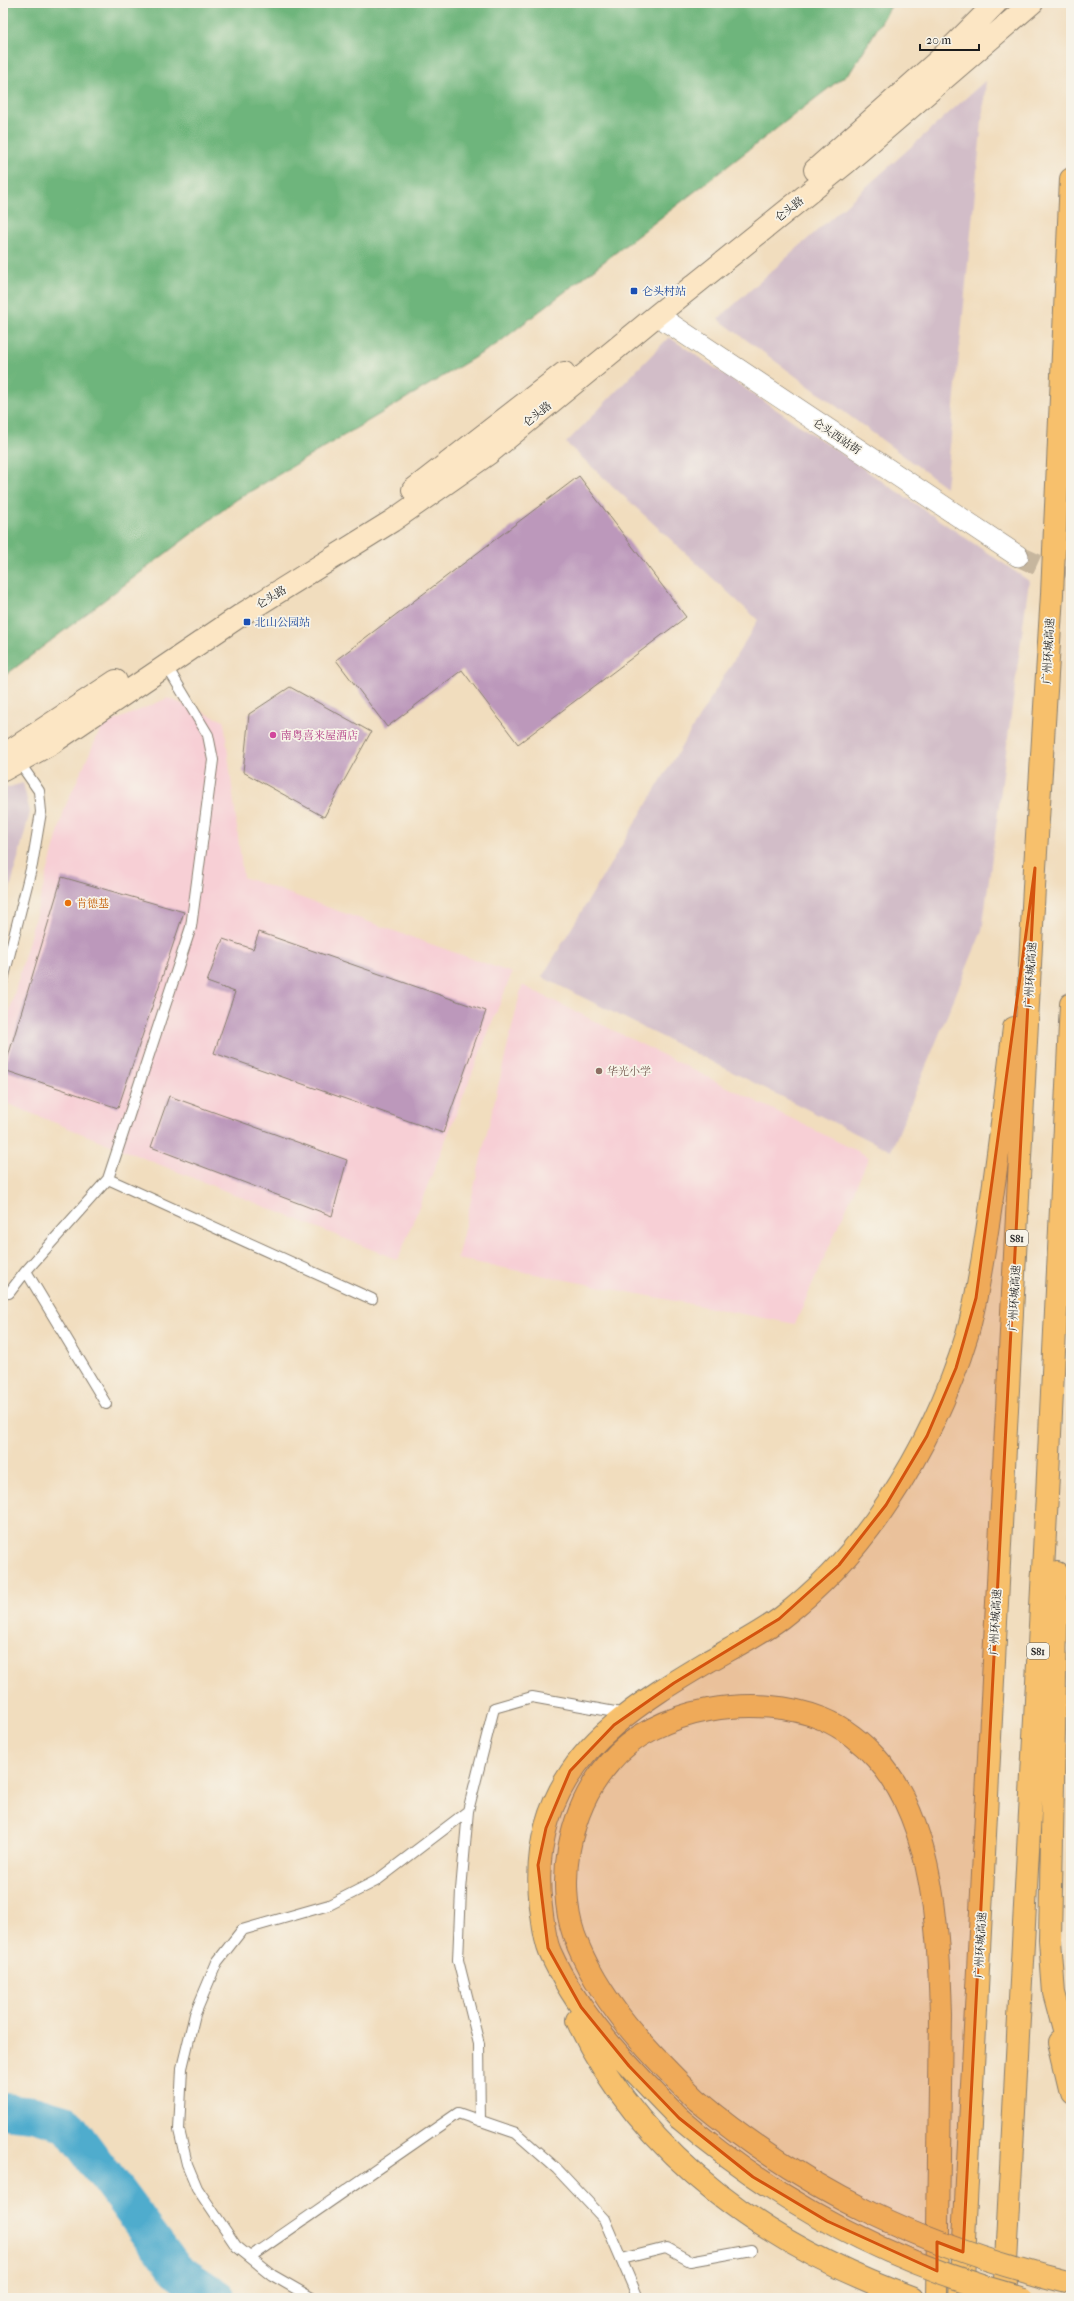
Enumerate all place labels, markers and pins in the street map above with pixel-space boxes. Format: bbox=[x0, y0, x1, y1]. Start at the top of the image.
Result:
place label: 仑头村站 bbox=[642, 285, 686, 298]
marker: 仑头村站 bbox=[629, 286, 639, 296]
place label: 北山公园站 bbox=[255, 616, 310, 629]
marker: 北山公园站 bbox=[242, 617, 252, 627]
place label: 南粤喜来屋酒店 bbox=[281, 729, 358, 742]
marker: 南粤喜来屋酒店 bbox=[268, 730, 278, 740]
place label: 肯德基 bbox=[76, 897, 109, 910]
marker: 肯德基 bbox=[63, 898, 73, 908]
place label: 华光小学 bbox=[607, 1065, 651, 1078]
marker: 华光小学 bbox=[594, 1066, 604, 1076]

